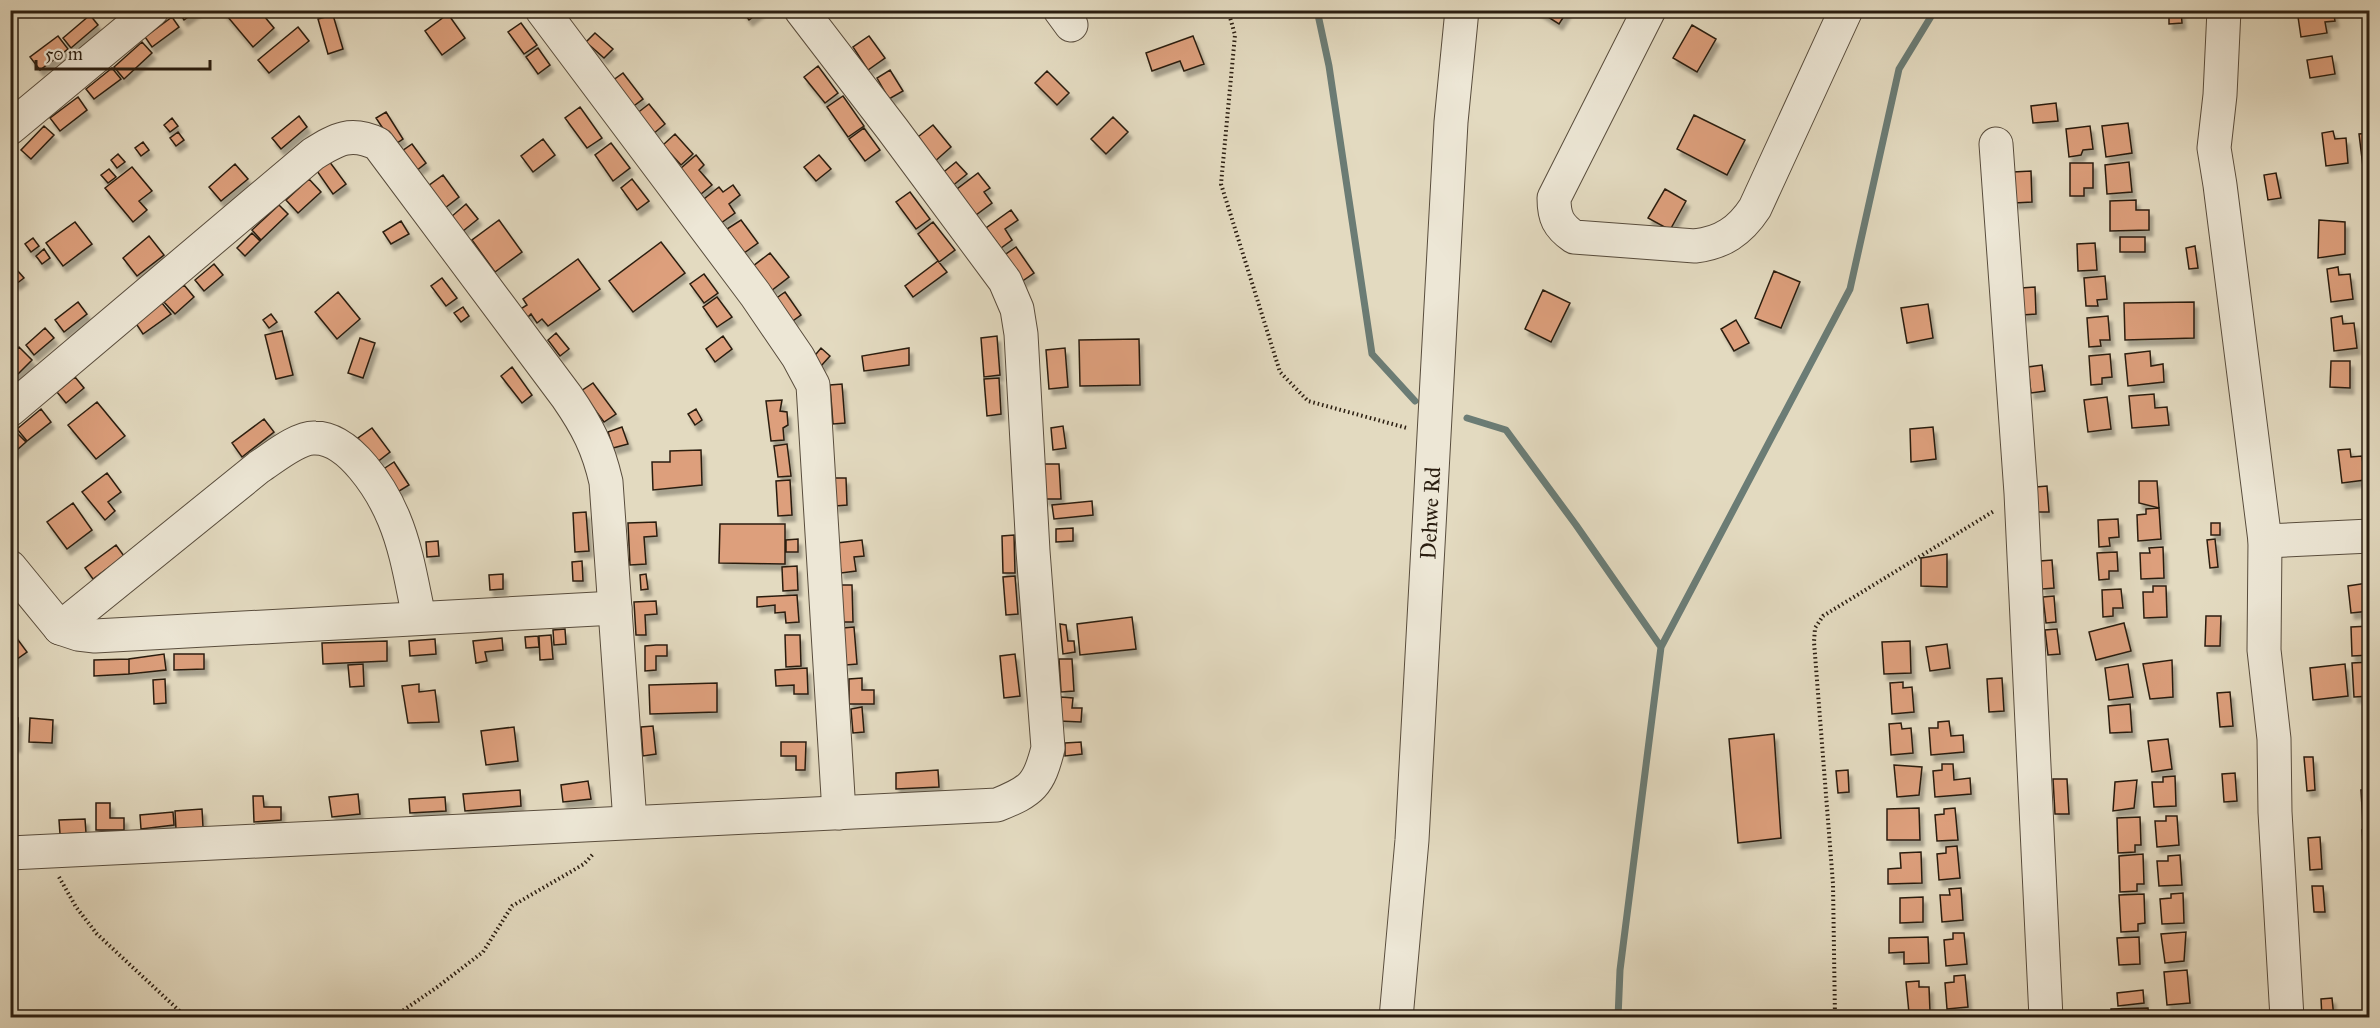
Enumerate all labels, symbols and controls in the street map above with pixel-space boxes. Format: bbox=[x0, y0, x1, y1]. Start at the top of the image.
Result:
scale bar bbox=[36, 33, 210, 71]
text: 50 m bbox=[45, 43, 83, 65]
street label: Dehwe Rd bbox=[1414, 466, 1446, 560]

